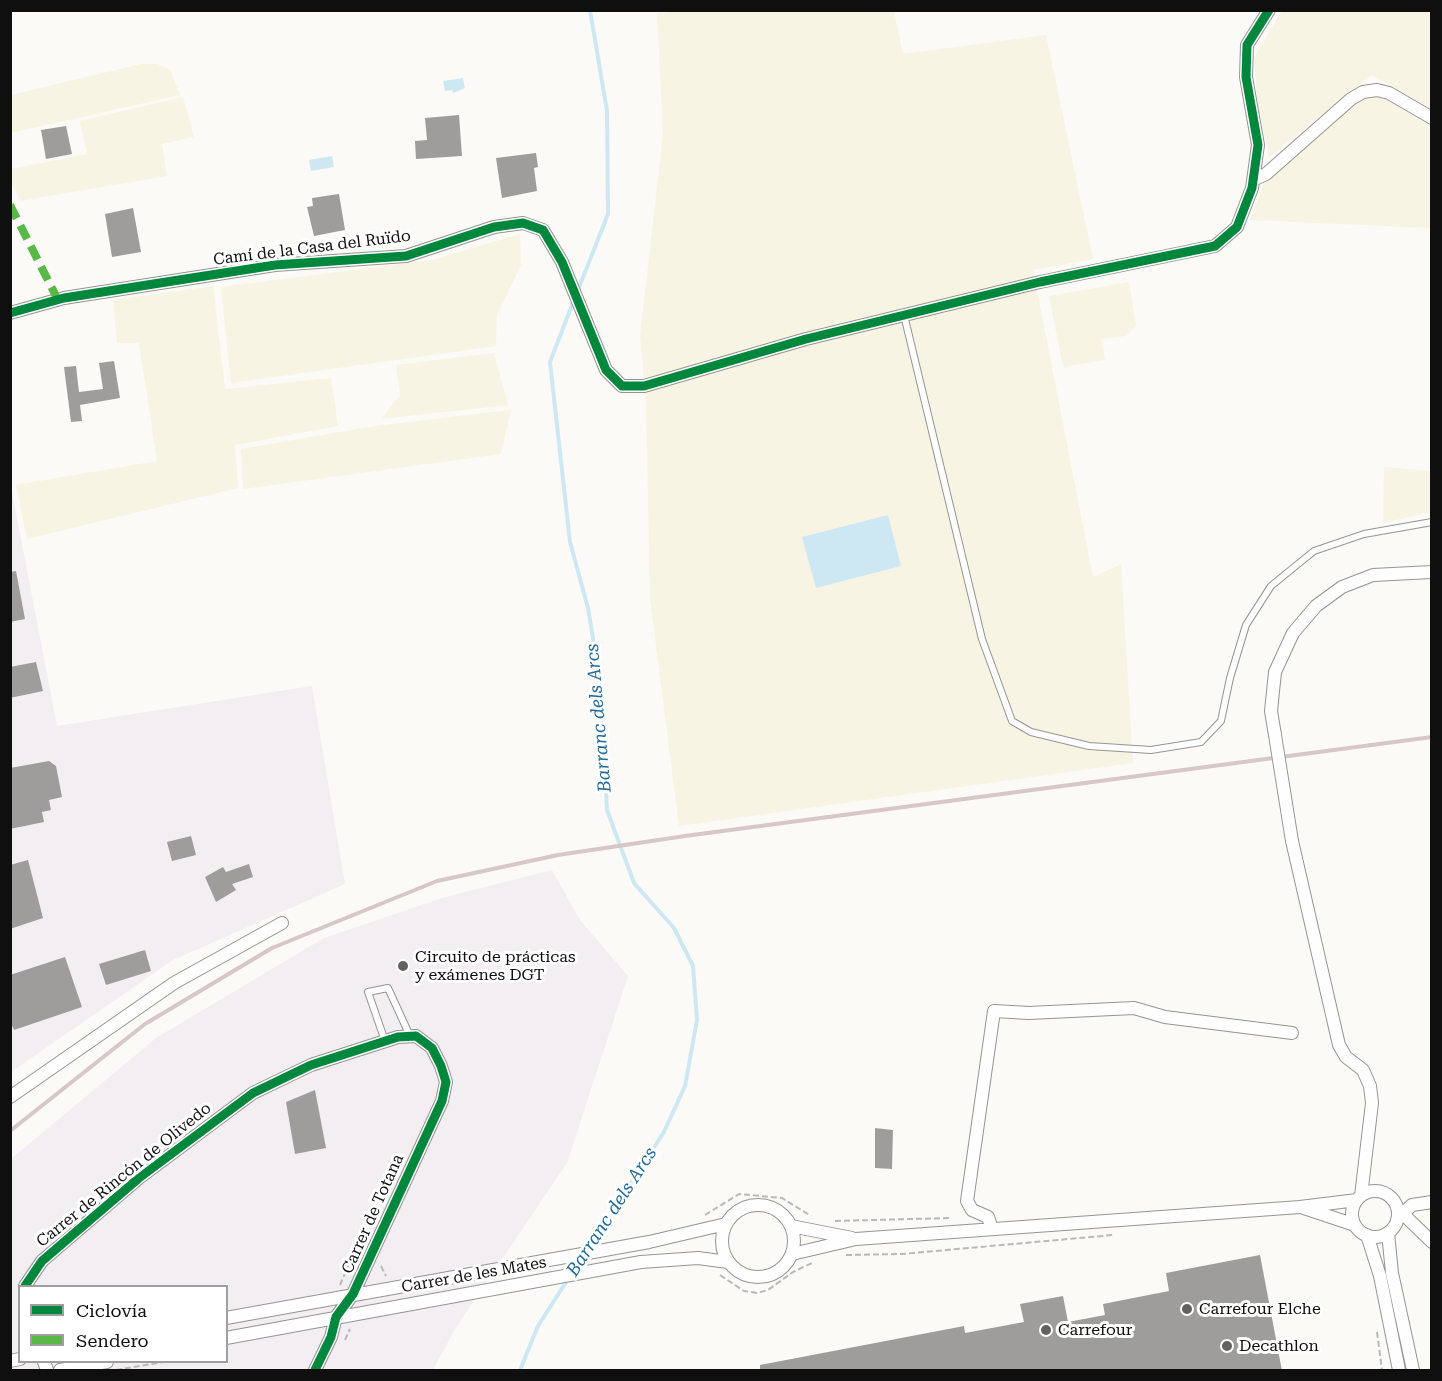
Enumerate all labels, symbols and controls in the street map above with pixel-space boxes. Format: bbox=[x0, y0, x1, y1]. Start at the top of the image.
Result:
street label: Camí de la Casa del Ruïdo bbox=[212, 226, 412, 270]
water label: Barranc dels Arcs bbox=[582, 643, 616, 793]
place label: Circuito de prácticas y exámenes DGT bbox=[415, 947, 576, 985]
marker: Circuito de prácticas y exámenes DGT bbox=[396, 959, 410, 973]
street label: Carrer de Rincón de Olivedo bbox=[33, 1099, 215, 1251]
water label: Barranc dels Arcs bbox=[562, 1143, 662, 1281]
street label: Carrer de Totana bbox=[338, 1151, 408, 1277]
street label: Carrer de les Mates bbox=[400, 1253, 548, 1297]
legend bbox=[18, 1285, 228, 1363]
place label: Carrefour Elche bbox=[1199, 1299, 1321, 1319]
text: Ciclovía bbox=[76, 1300, 147, 1321]
marker: Carrefour Elche bbox=[1180, 1302, 1194, 1316]
place label: Carrefour bbox=[1058, 1320, 1132, 1340]
marker: Carrefour bbox=[1039, 1323, 1053, 1337]
text: Sendero bbox=[76, 1330, 149, 1351]
place label: Decathlon bbox=[1239, 1336, 1319, 1356]
marker: Decathlon bbox=[1220, 1339, 1234, 1353]

